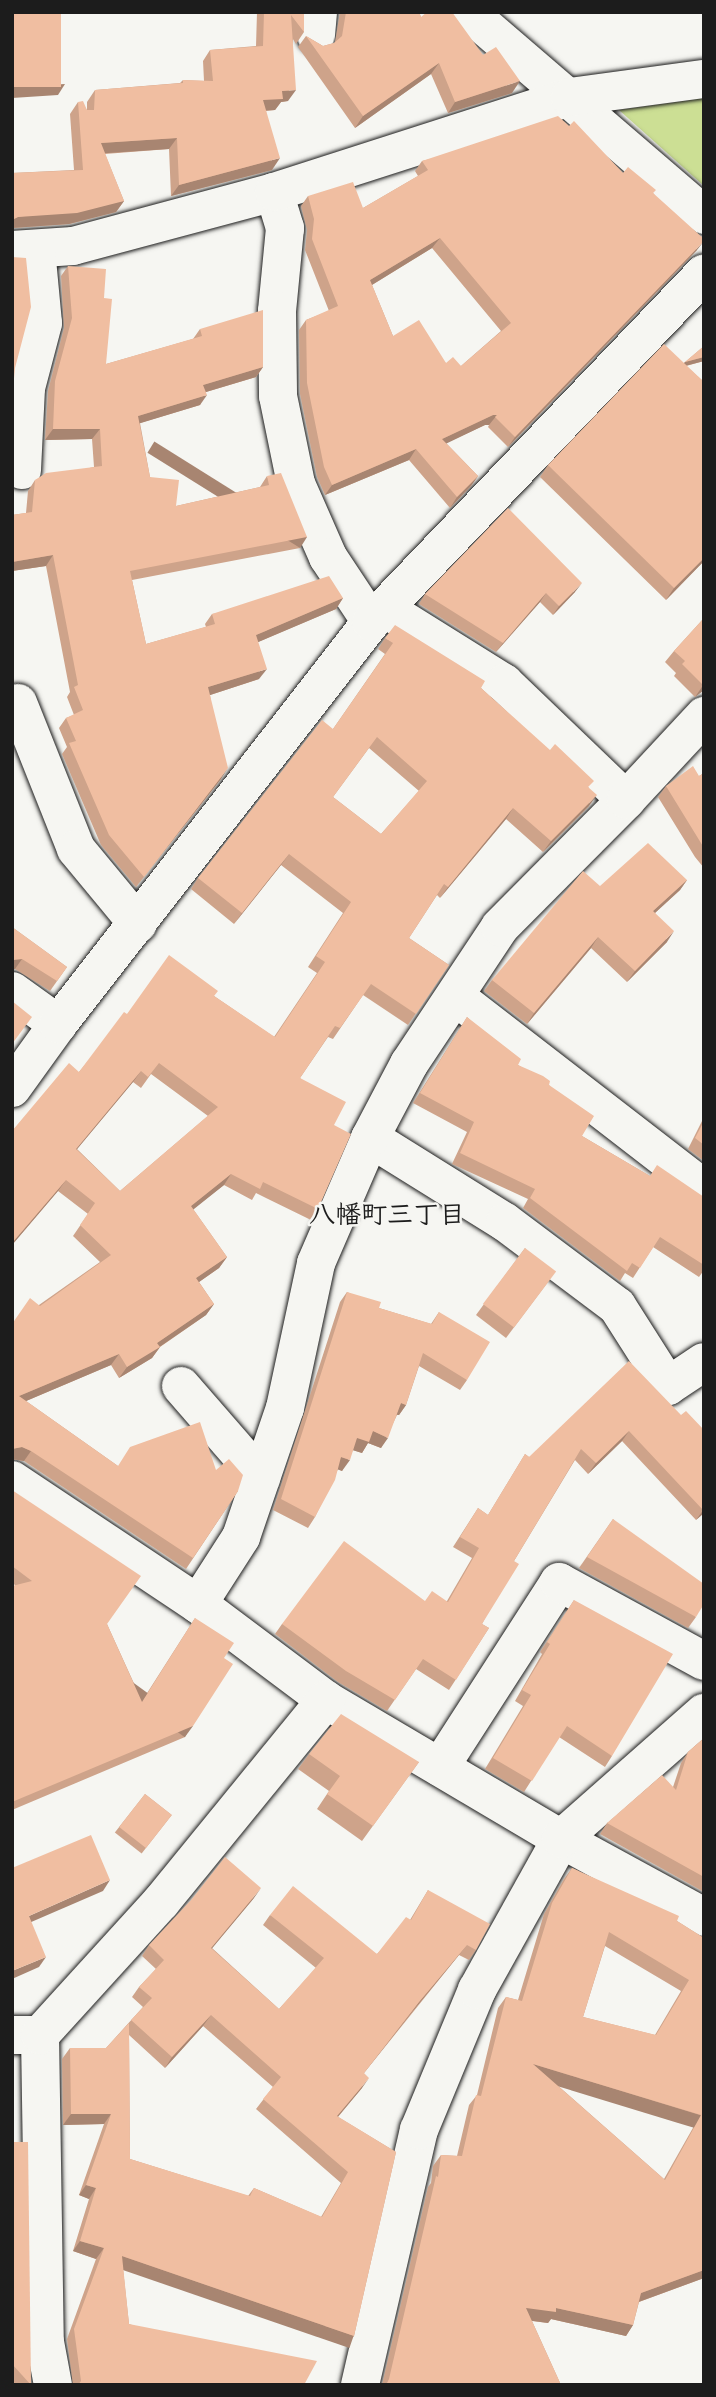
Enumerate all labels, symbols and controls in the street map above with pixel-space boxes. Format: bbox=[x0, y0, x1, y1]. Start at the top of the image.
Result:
district label: 八幡町三丁目 bbox=[309, 1198, 465, 1230]

